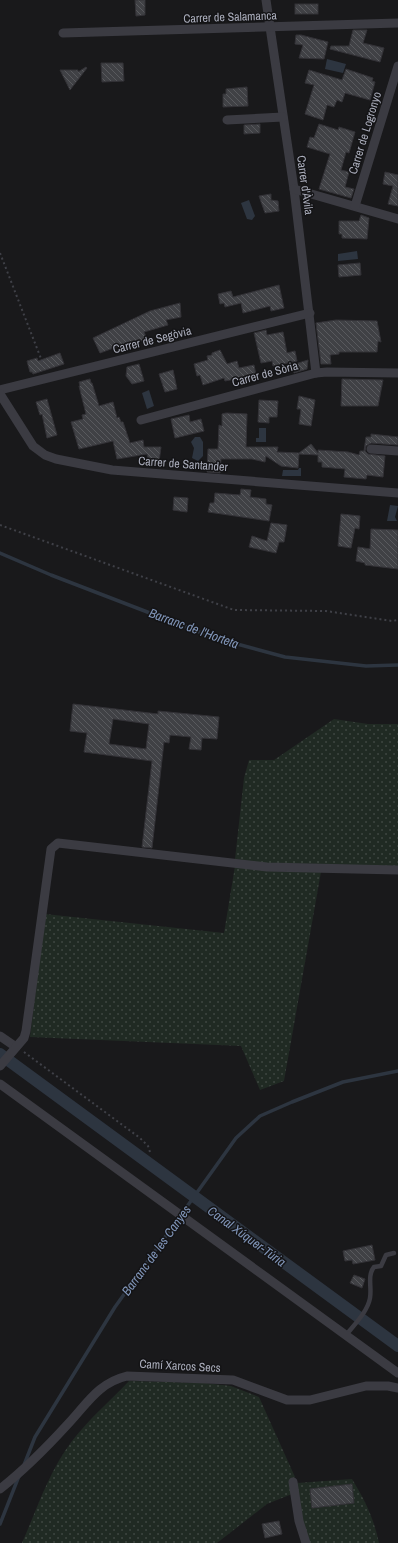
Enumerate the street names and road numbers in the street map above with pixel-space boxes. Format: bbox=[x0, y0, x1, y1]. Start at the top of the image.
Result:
street label: Carrer de Salamanca bbox=[183, 7, 278, 27]
street label: Carrer de Logronyo bbox=[345, 90, 385, 176]
street label: Carrer d'Àvila bbox=[293, 154, 317, 216]
street label: Carrer de Segòvia bbox=[111, 322, 193, 357]
street label: Carrer de Sòria bbox=[230, 357, 300, 391]
street label: Carrer de Santander bbox=[138, 453, 229, 475]
street label: Camí Xarcos Secs bbox=[139, 1356, 221, 1376]

